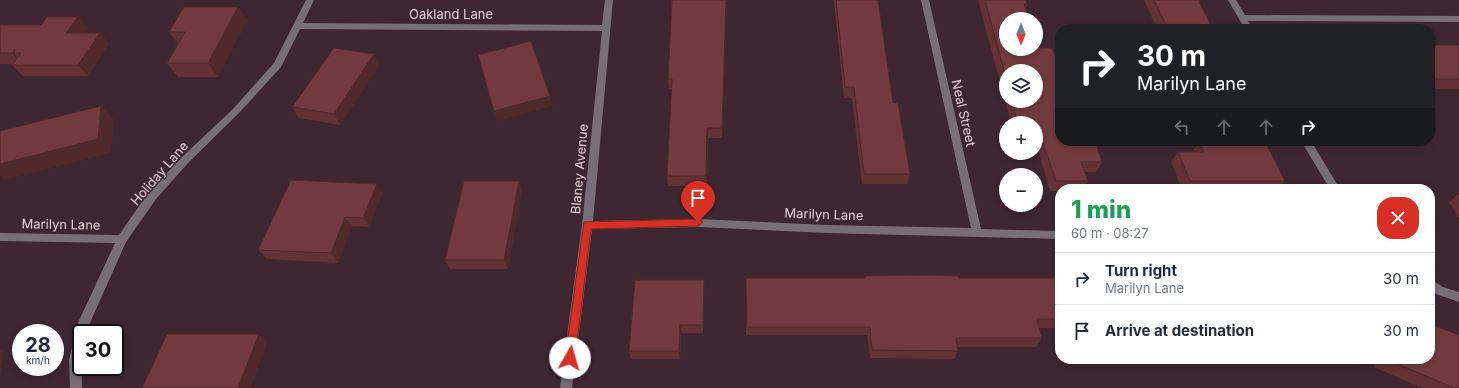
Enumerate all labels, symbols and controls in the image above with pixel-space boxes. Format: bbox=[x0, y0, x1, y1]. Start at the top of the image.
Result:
street label: Oakland Lane bbox=[409, 6, 493, 22]
north arrow bbox=[999, 12, 1043, 56]
map controls bbox=[999, 12, 1043, 212]
text: 30 m bbox=[1137, 39, 1206, 73]
icon: right bbox=[1071, 40, 1123, 92]
button: layers bbox=[999, 64, 1043, 108]
text: Marilyn Lane bbox=[1137, 73, 1246, 94]
street label: Neal Street bbox=[949, 78, 979, 148]
button: + bbox=[999, 116, 1043, 160]
icon: left bbox=[1171, 116, 1193, 138]
icon: ahead bbox=[1213, 116, 1235, 138]
icon: ahead bbox=[1255, 116, 1277, 138]
icon: right bbox=[1297, 116, 1319, 138]
street label: Blaney Avenue bbox=[567, 123, 591, 215]
street label: Holiday Lane bbox=[127, 138, 191, 208]
button: − bbox=[999, 168, 1043, 212]
pin bbox=[681, 181, 715, 222]
icon: arrive bbox=[687, 187, 709, 209]
text: 1 min bbox=[1071, 195, 1131, 224]
button: close bbox=[1377, 197, 1419, 239]
street label: Marilyn Lane bbox=[784, 205, 864, 223]
street label: Marilyn Lane bbox=[21, 215, 101, 233]
text: 60 m · 08:27 bbox=[1071, 225, 1149, 241]
text: Turn right bbox=[1105, 261, 1177, 280]
icon: right bbox=[1071, 268, 1093, 290]
text: 30 m bbox=[1383, 269, 1419, 288]
text: Marilyn Lane bbox=[1105, 280, 1184, 296]
icon: arrive bbox=[1071, 320, 1093, 342]
text: Arrive at destination bbox=[1105, 321, 1254, 340]
text: 30 m bbox=[1383, 321, 1419, 340]
speed limit sign: 30 bbox=[72, 324, 124, 376]
text: 28 bbox=[25, 333, 51, 357]
position arrow bbox=[549, 337, 591, 379]
text: km/h bbox=[26, 354, 50, 366]

